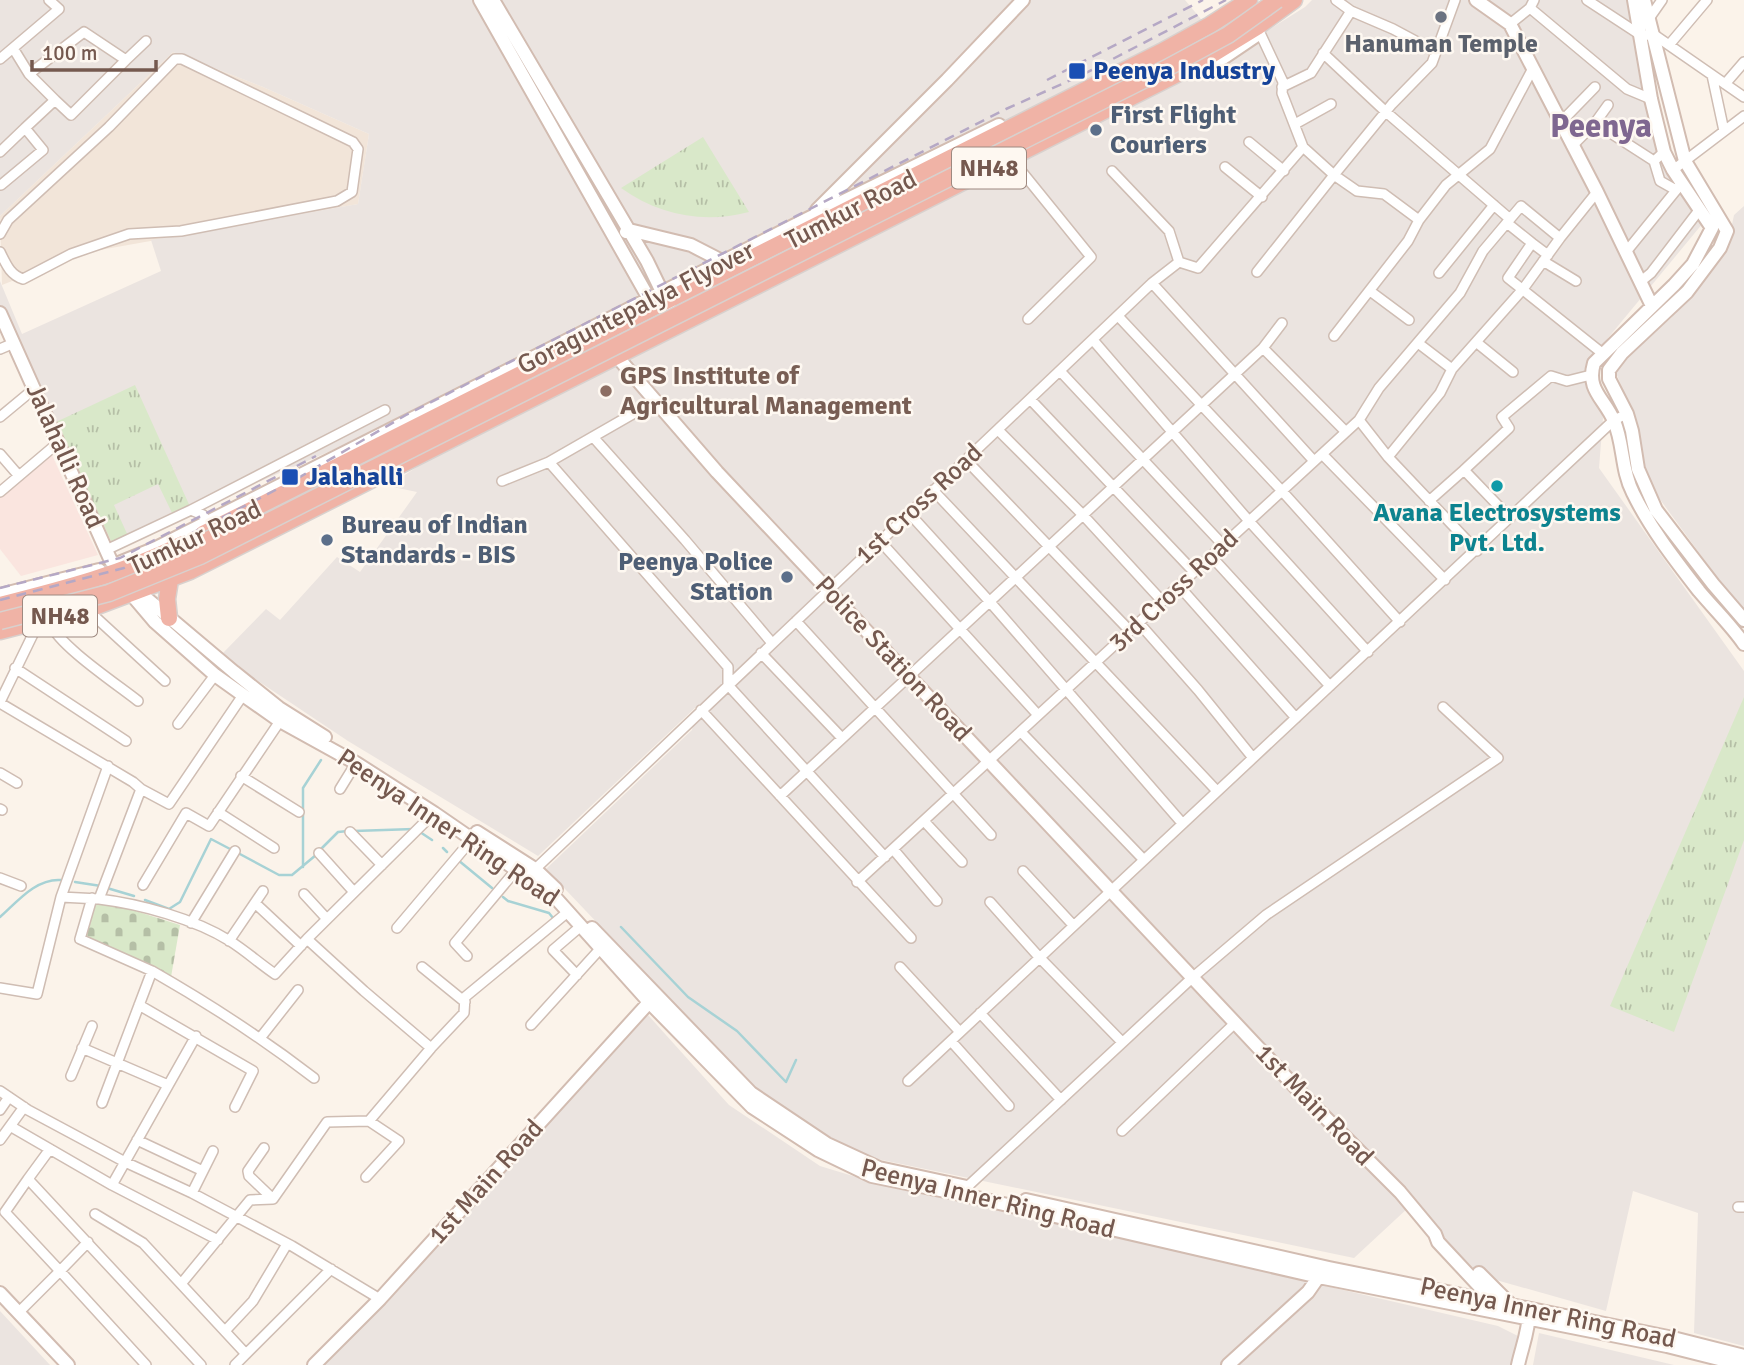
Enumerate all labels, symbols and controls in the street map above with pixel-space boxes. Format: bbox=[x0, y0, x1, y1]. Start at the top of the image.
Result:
marker: Hanuman Temple bbox=[1433, 9, 1449, 25]
scale bar bbox=[32, 28, 156, 72]
place label: Hanuman Temple bbox=[1344, 28, 1538, 60]
text: 100 m bbox=[42, 40, 97, 66]
place label: Peenya Industry bbox=[1093, 55, 1275, 87]
marker: Peenya Industry bbox=[1067, 61, 1087, 81]
place label: First Flight Couriers bbox=[1110, 99, 1236, 161]
district label: Peenya bbox=[1550, 106, 1652, 147]
marker: First Flight Couriers bbox=[1088, 122, 1104, 138]
road number: NH48 bbox=[952, 148, 1026, 188]
street label: Tumkur Road bbox=[780, 163, 922, 257]
street label: Goraguntepalya Flyover bbox=[512, 234, 760, 382]
place label: GPS Institute of Agricultural Management bbox=[620, 360, 912, 422]
street label: Jalahalli Road bbox=[19, 378, 111, 534]
marker: GPS Institute of Agricultural Management bbox=[598, 383, 614, 399]
street label: 1st Cross Road bbox=[849, 437, 989, 571]
place label: Jalahalli bbox=[306, 461, 404, 493]
marker: Jalahalli bbox=[280, 467, 300, 487]
marker: Avana Electrosystems Pvt. Ltd. bbox=[1489, 478, 1505, 494]
street label: Tumkur Road bbox=[123, 493, 267, 583]
place label: Avana Electrosystems Pvt. Ltd. bbox=[1373, 497, 1621, 559]
place label: Bureau of Indian Standards - BIS bbox=[341, 509, 528, 571]
street label: 3rd Cross Road bbox=[1103, 523, 1245, 659]
marker: Bureau of Indian Standards - BIS bbox=[319, 532, 335, 548]
place label: Peenya Police Station bbox=[618, 546, 773, 608]
marker: Peenya Police Station bbox=[779, 569, 795, 585]
street label: Police Station Road bbox=[808, 570, 978, 748]
road number: NH48 bbox=[23, 596, 97, 636]
street label: Peenya Inner Ring Road bbox=[331, 742, 565, 914]
street label: 1st Main Road bbox=[1248, 1037, 1380, 1173]
street label: 1st Main Road bbox=[422, 1113, 550, 1251]
street label: Peenya Inner Ring Road bbox=[858, 1152, 1118, 1246]
street label: Peenya Inner Ring Road bbox=[1417, 1270, 1679, 1356]

